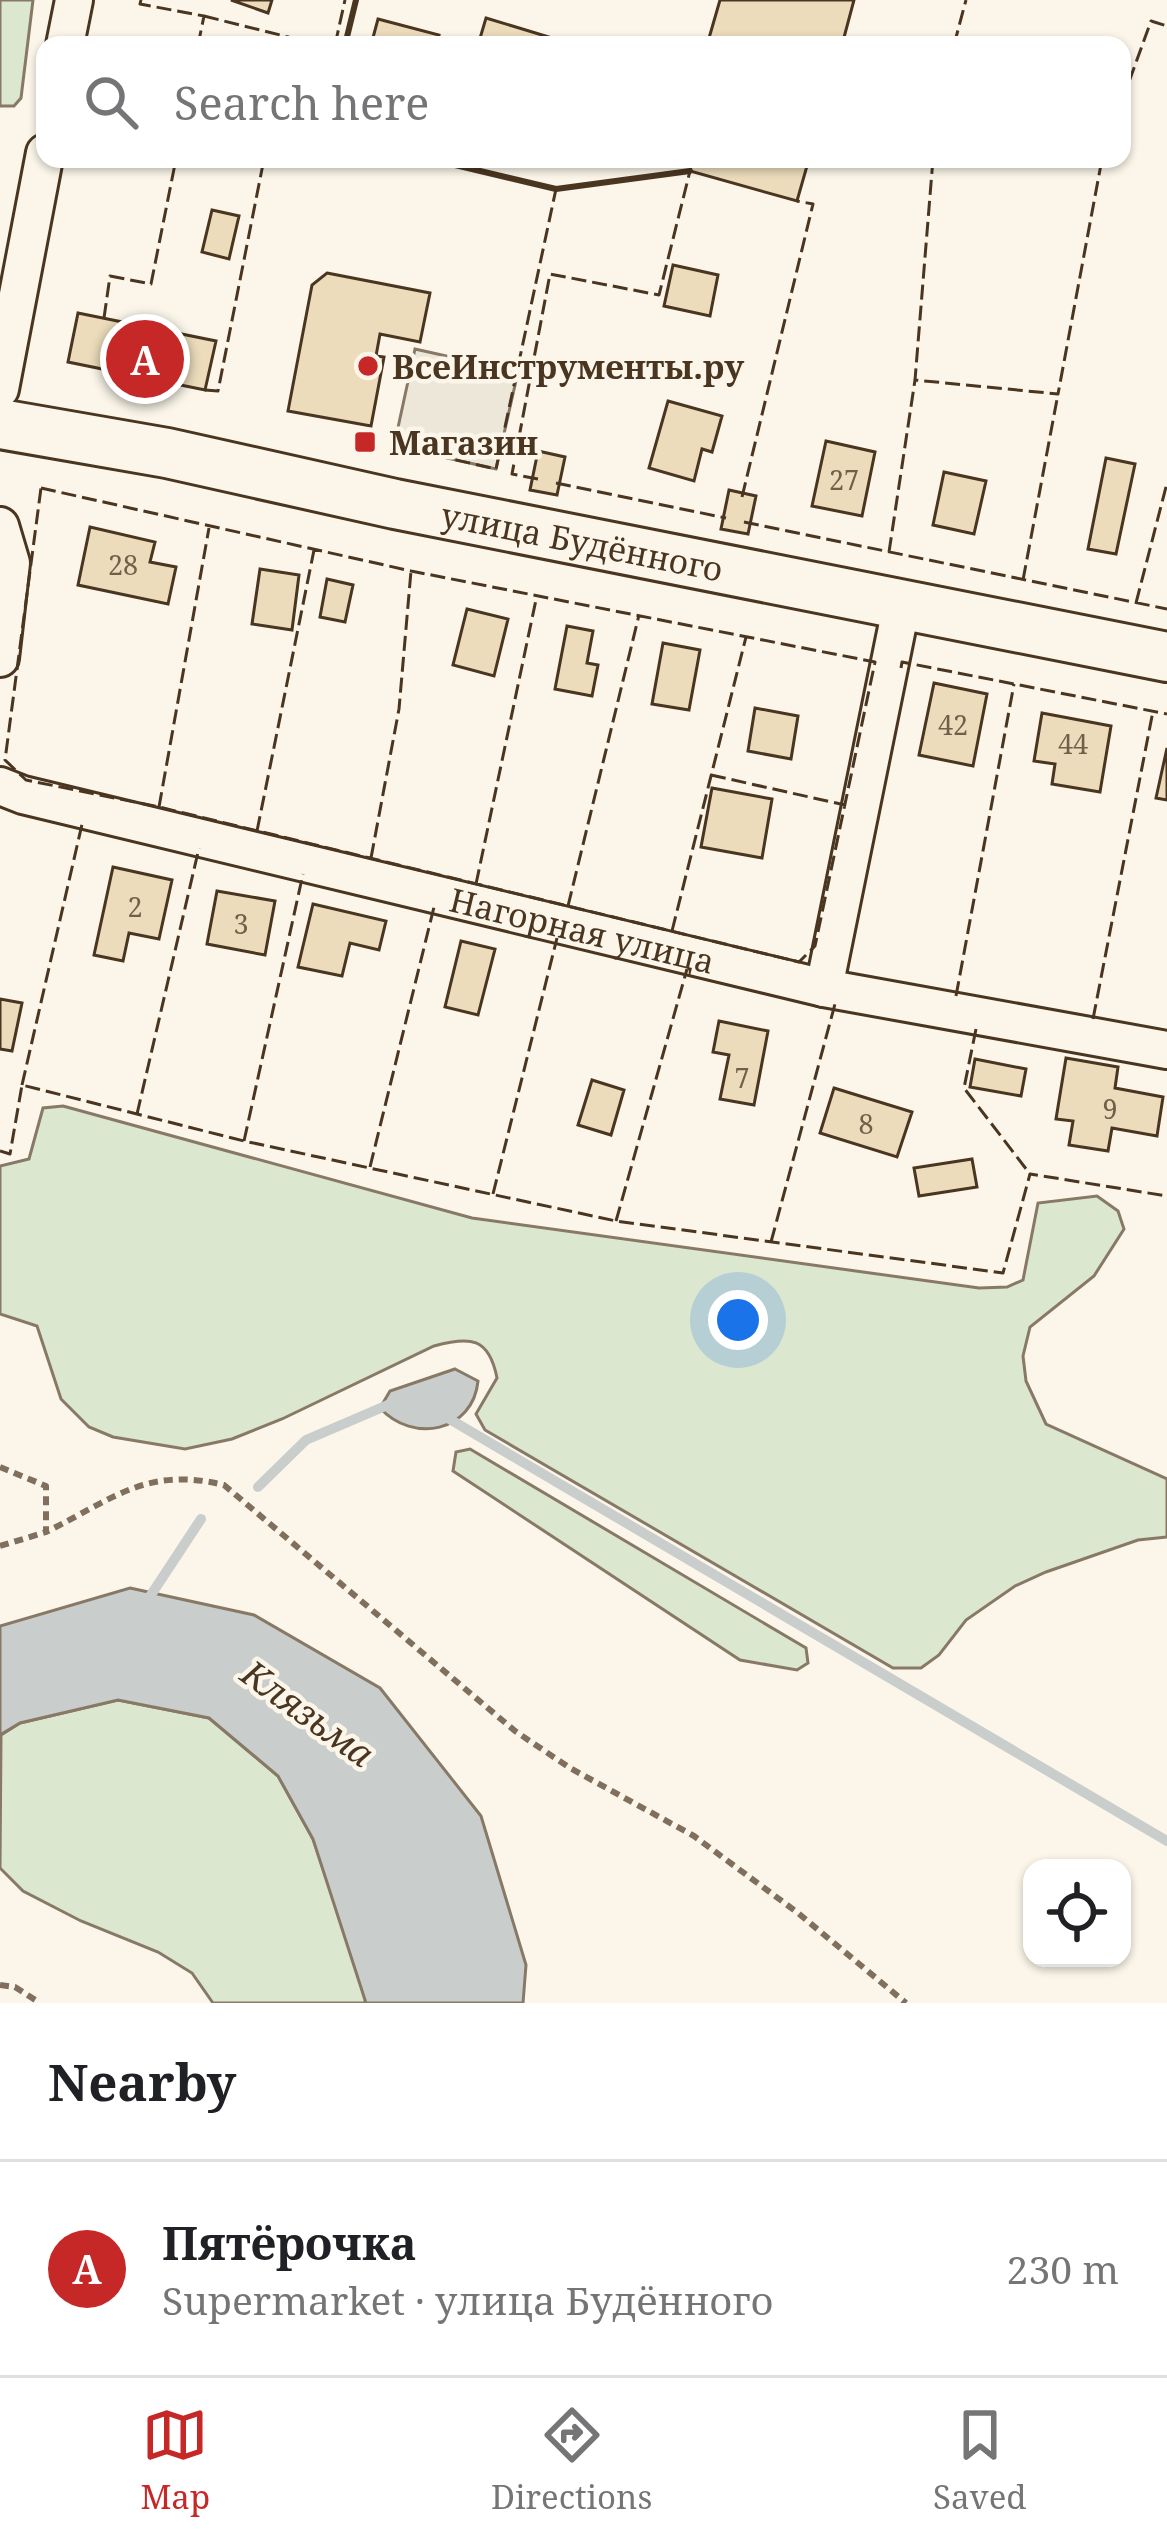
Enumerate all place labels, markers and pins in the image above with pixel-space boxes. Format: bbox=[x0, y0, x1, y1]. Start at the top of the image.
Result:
pin: A bbox=[106, 314, 184, 404]
place label: ВсеИнструменты.ру bbox=[392, 344, 744, 389]
marker: ВсеИнструменты.ру bbox=[355, 353, 381, 379]
place label: Магазин bbox=[389, 420, 538, 465]
marker: Магазин bbox=[352, 429, 378, 455]

